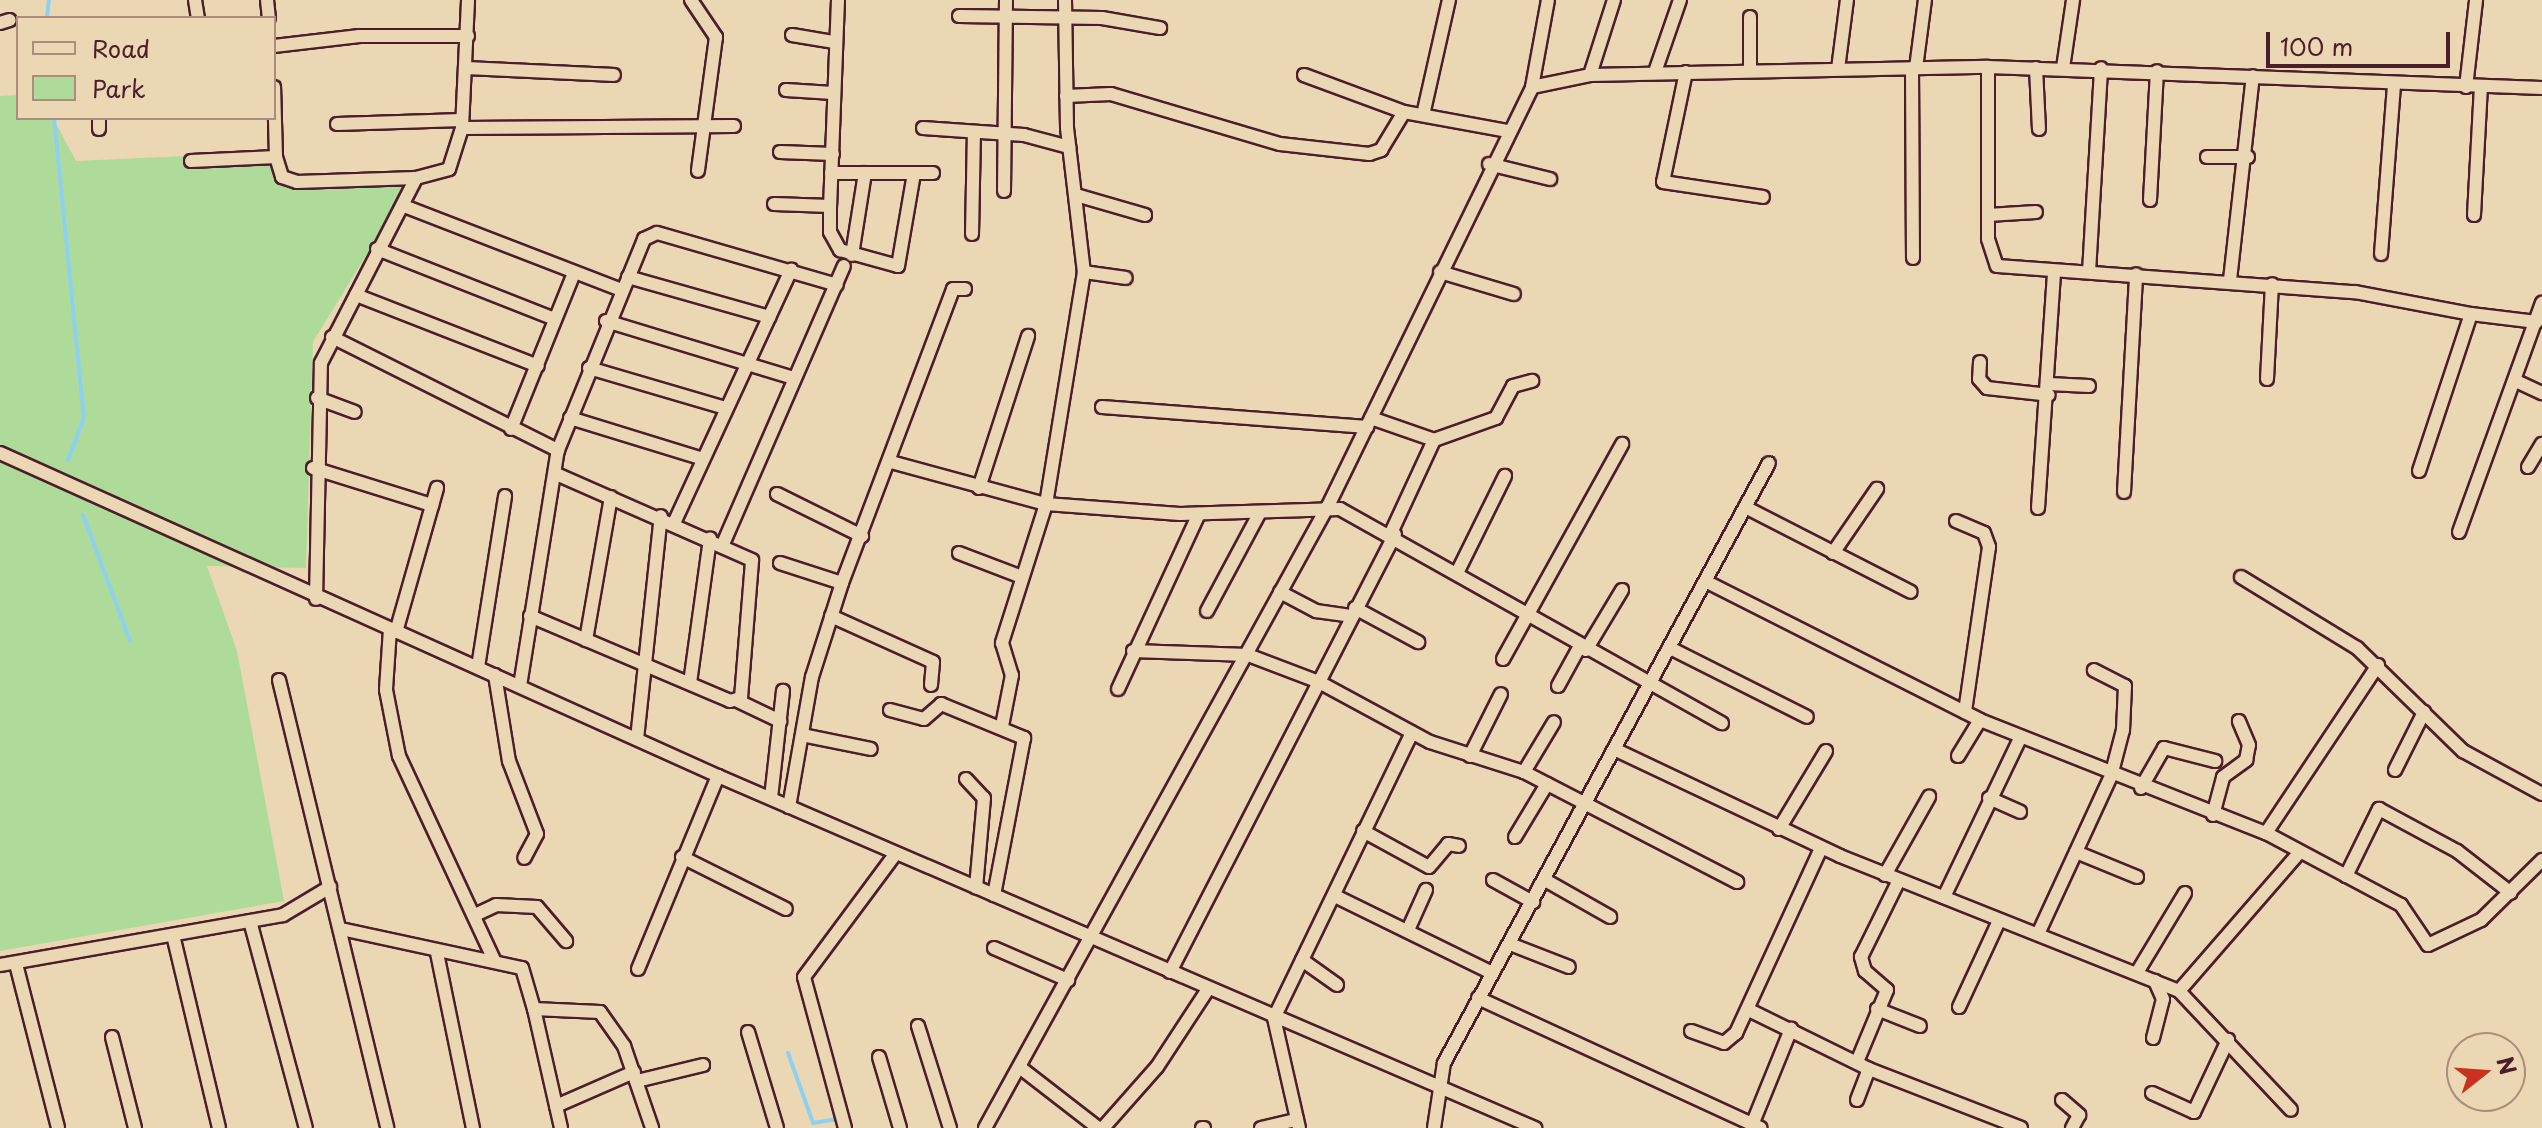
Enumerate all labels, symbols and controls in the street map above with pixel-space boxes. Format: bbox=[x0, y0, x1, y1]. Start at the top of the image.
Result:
legend bbox=[16, 16, 276, 120]
scale bar bbox=[2270, 16, 2454, 66]
text: 100 m bbox=[2280, 28, 2353, 64]
text: Road bbox=[92, 30, 150, 66]
text: Park bbox=[92, 70, 146, 106]
north arrow bbox=[2446, 1032, 2526, 1112]
text: N bbox=[2489, 1052, 2526, 1079]

